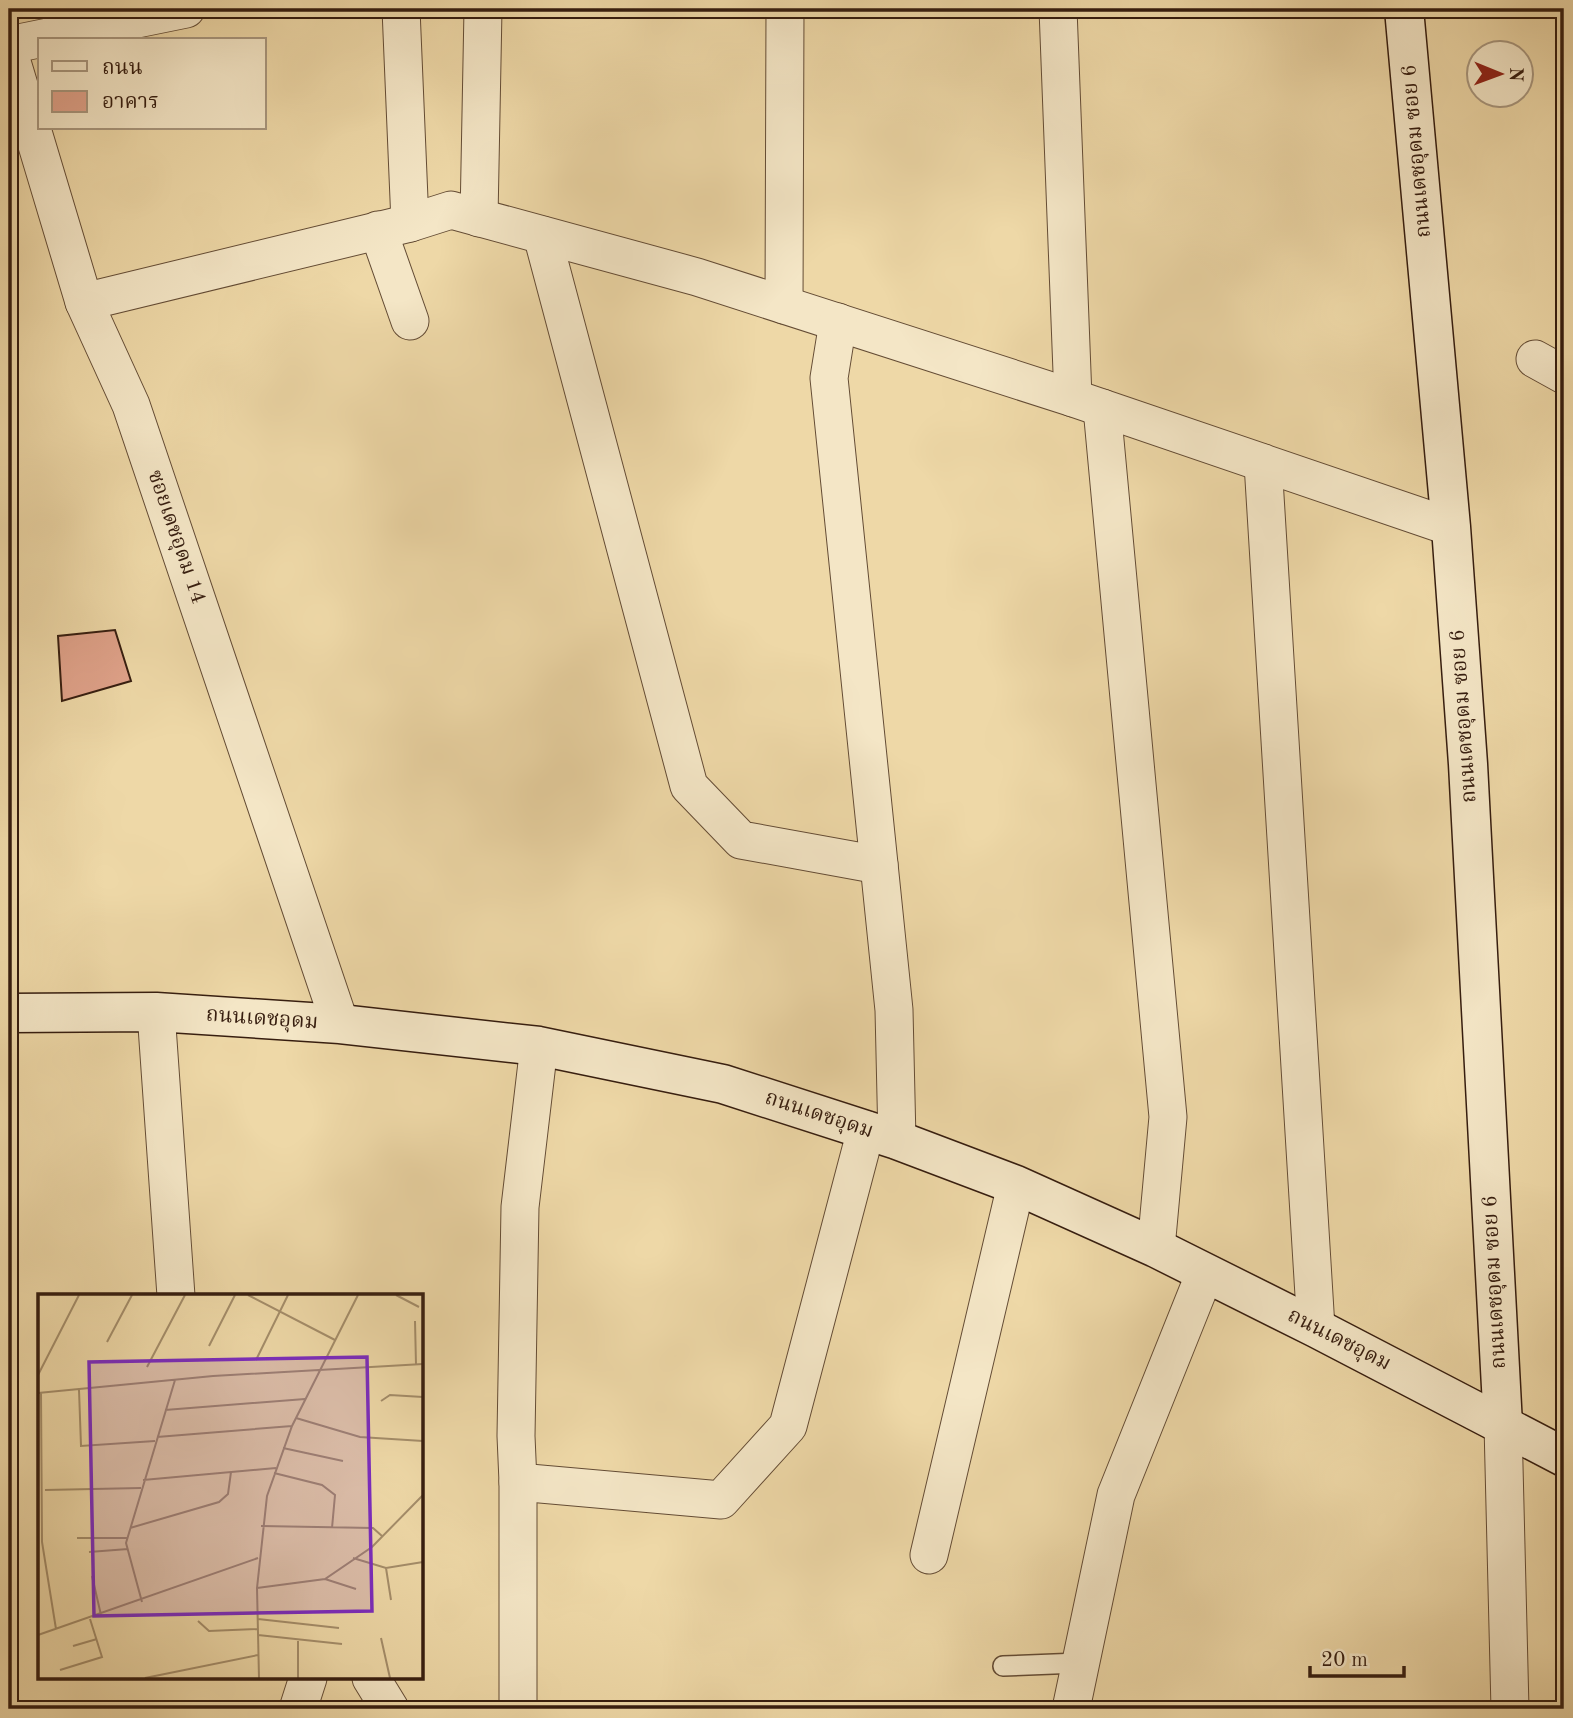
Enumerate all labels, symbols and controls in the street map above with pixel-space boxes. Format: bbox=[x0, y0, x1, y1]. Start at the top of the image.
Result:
legend bbox=[38, 38, 266, 130]
north arrow bbox=[1464, 38, 1534, 108]
text: ถนน bbox=[102, 58, 143, 79]
street label: ถนนเดชอุดม ซอย 6 bbox=[1399, 63, 1437, 239]
text: N bbox=[1505, 67, 1524, 82]
text: อาคาร bbox=[102, 92, 159, 113]
street label: ซอยเดชอุดม 14 bbox=[141, 467, 209, 607]
street label: ถนนเดชอุดม ซอย 6 bbox=[1447, 628, 1483, 804]
street label: ถนนเดชอุดม bbox=[205, 1005, 319, 1035]
street label: ถนนเดชอุดม bbox=[762, 1088, 876, 1144]
street label: ถนนเดชอุดม ซอย 6 bbox=[1480, 1194, 1512, 1370]
inset map bbox=[38, 1294, 424, 1680]
street label: ถนนเดชอุดม bbox=[1283, 1305, 1394, 1377]
scale bar bbox=[1310, 1634, 1405, 1678]
text: 20 m bbox=[1321, 1650, 1368, 1671]

